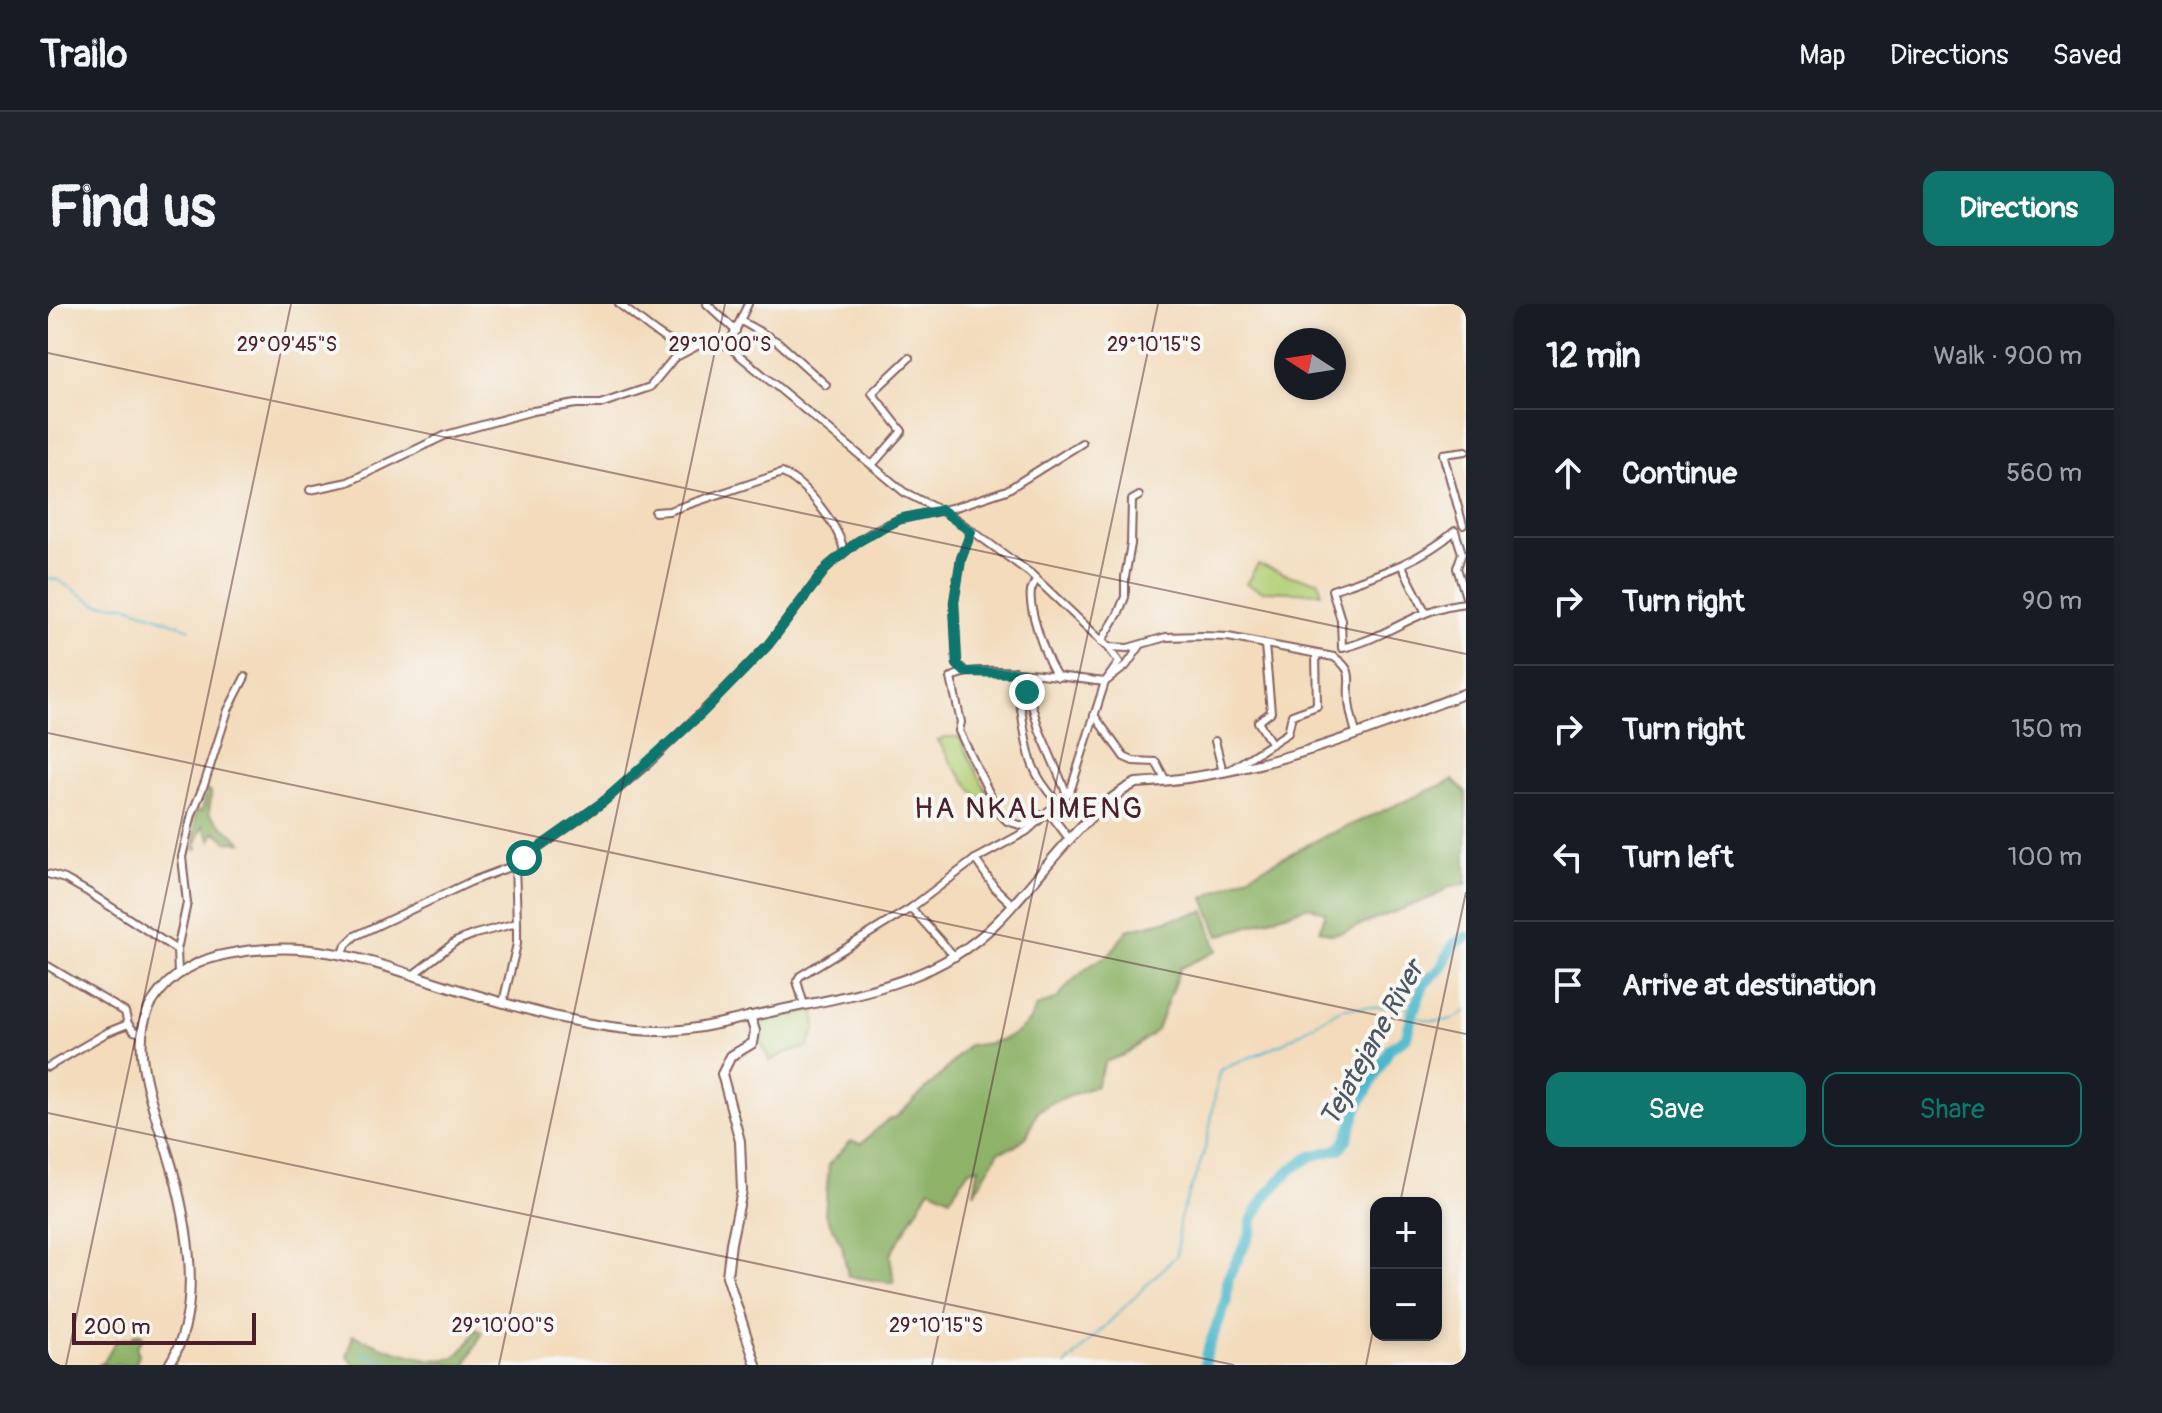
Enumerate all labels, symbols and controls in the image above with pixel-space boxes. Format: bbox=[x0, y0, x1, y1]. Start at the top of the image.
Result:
text: Trailo bbox=[40, 31, 127, 79]
text: Map bbox=[1799, 38, 1846, 73]
text: Directions bbox=[1890, 38, 2009, 73]
text: Saved bbox=[2053, 38, 2122, 73]
button: Directions bbox=[1923, 171, 2114, 246]
text: Find us bbox=[48, 174, 216, 243]
north arrow bbox=[1274, 328, 1346, 400]
text: 29°09'45"S bbox=[237, 332, 337, 357]
text: 29°10'00"S bbox=[669, 332, 771, 357]
text: 29°10'15"S bbox=[1107, 332, 1201, 357]
text: 12 min bbox=[1546, 335, 1641, 378]
text: Walk · 900 m bbox=[1933, 340, 2082, 372]
icon: ahead bbox=[1546, 451, 1590, 495]
text: Continue bbox=[1622, 455, 1737, 492]
text: 560 m bbox=[2006, 457, 2082, 489]
icon: right bbox=[1546, 579, 1590, 623]
text: Turn right bbox=[1622, 583, 1745, 620]
text: 90 m bbox=[2022, 585, 2082, 617]
route end bbox=[1009, 674, 1045, 710]
icon: right bbox=[1546, 707, 1590, 751]
text: Turn right bbox=[1622, 711, 1745, 748]
text: 150 m bbox=[2011, 713, 2082, 745]
district label: HA NKALIMENG bbox=[914, 790, 1144, 827]
icon: left bbox=[1546, 835, 1590, 879]
text: Turn left bbox=[1622, 839, 1733, 876]
route start bbox=[506, 840, 542, 876]
text: 100 m bbox=[2008, 841, 2082, 873]
water label: Tejatejane River bbox=[1312, 952, 1434, 1133]
icon: arrive bbox=[1546, 963, 1590, 1007]
text: Arrive at destination bbox=[1622, 967, 1876, 1004]
button: Save bbox=[1546, 1072, 1806, 1147]
button: Share bbox=[1822, 1072, 2082, 1147]
map controls bbox=[1370, 1197, 1442, 1341]
button: + bbox=[1370, 1197, 1442, 1269]
button: − bbox=[1370, 1269, 1442, 1341]
scale bar bbox=[72, 1309, 256, 1345]
text: 200 m bbox=[84, 1313, 151, 1341]
text: 29°10'00"S bbox=[452, 1313, 554, 1338]
text: 29°10'15"S bbox=[889, 1313, 983, 1338]

